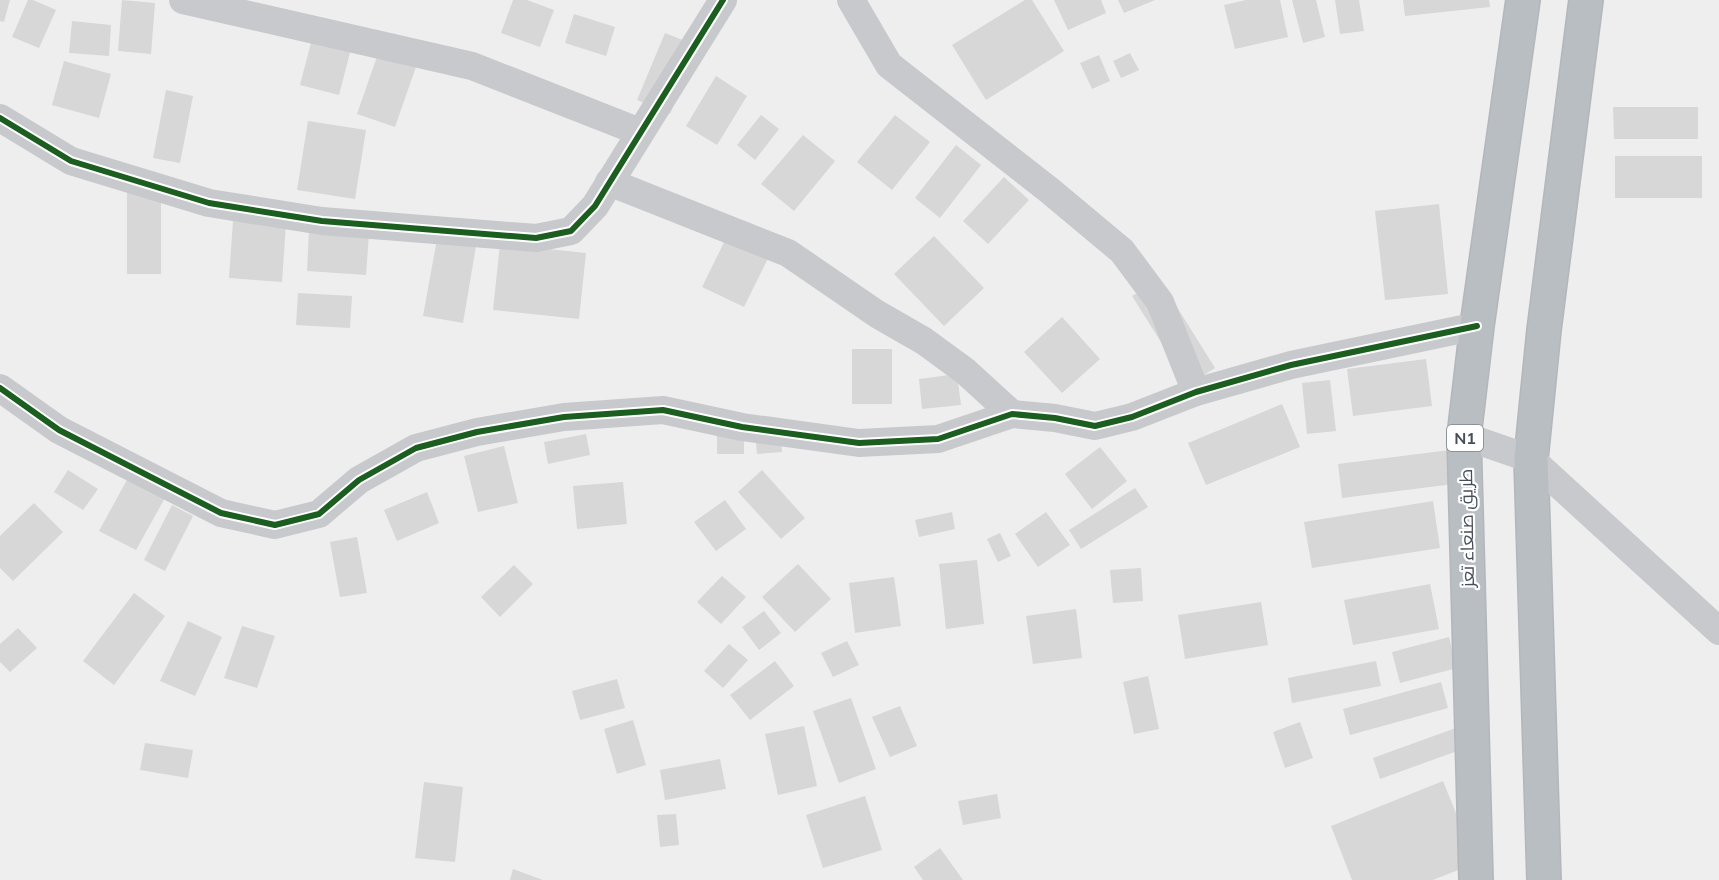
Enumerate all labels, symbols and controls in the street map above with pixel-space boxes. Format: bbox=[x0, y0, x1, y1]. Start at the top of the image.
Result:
road number: N1 bbox=[1447, 425, 1483, 451]
street label: طريق صنعاء تعز bbox=[1454, 468, 1480, 589]

